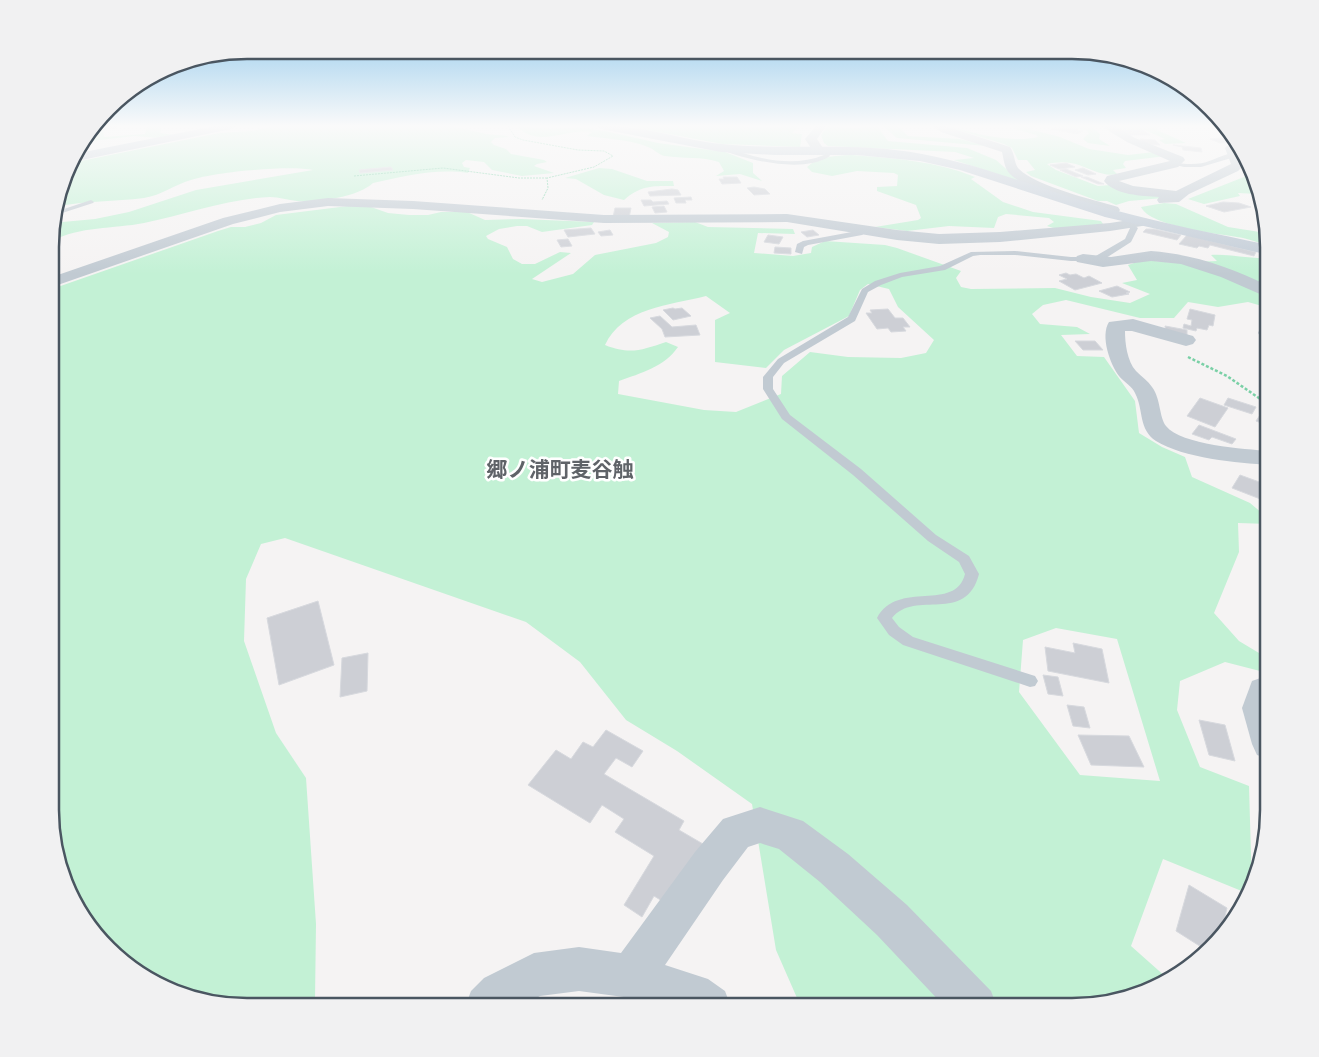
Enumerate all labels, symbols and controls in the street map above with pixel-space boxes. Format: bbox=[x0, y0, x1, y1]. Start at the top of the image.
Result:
district label: 郷ノ浦町麦谷触 bbox=[487, 458, 634, 482]

